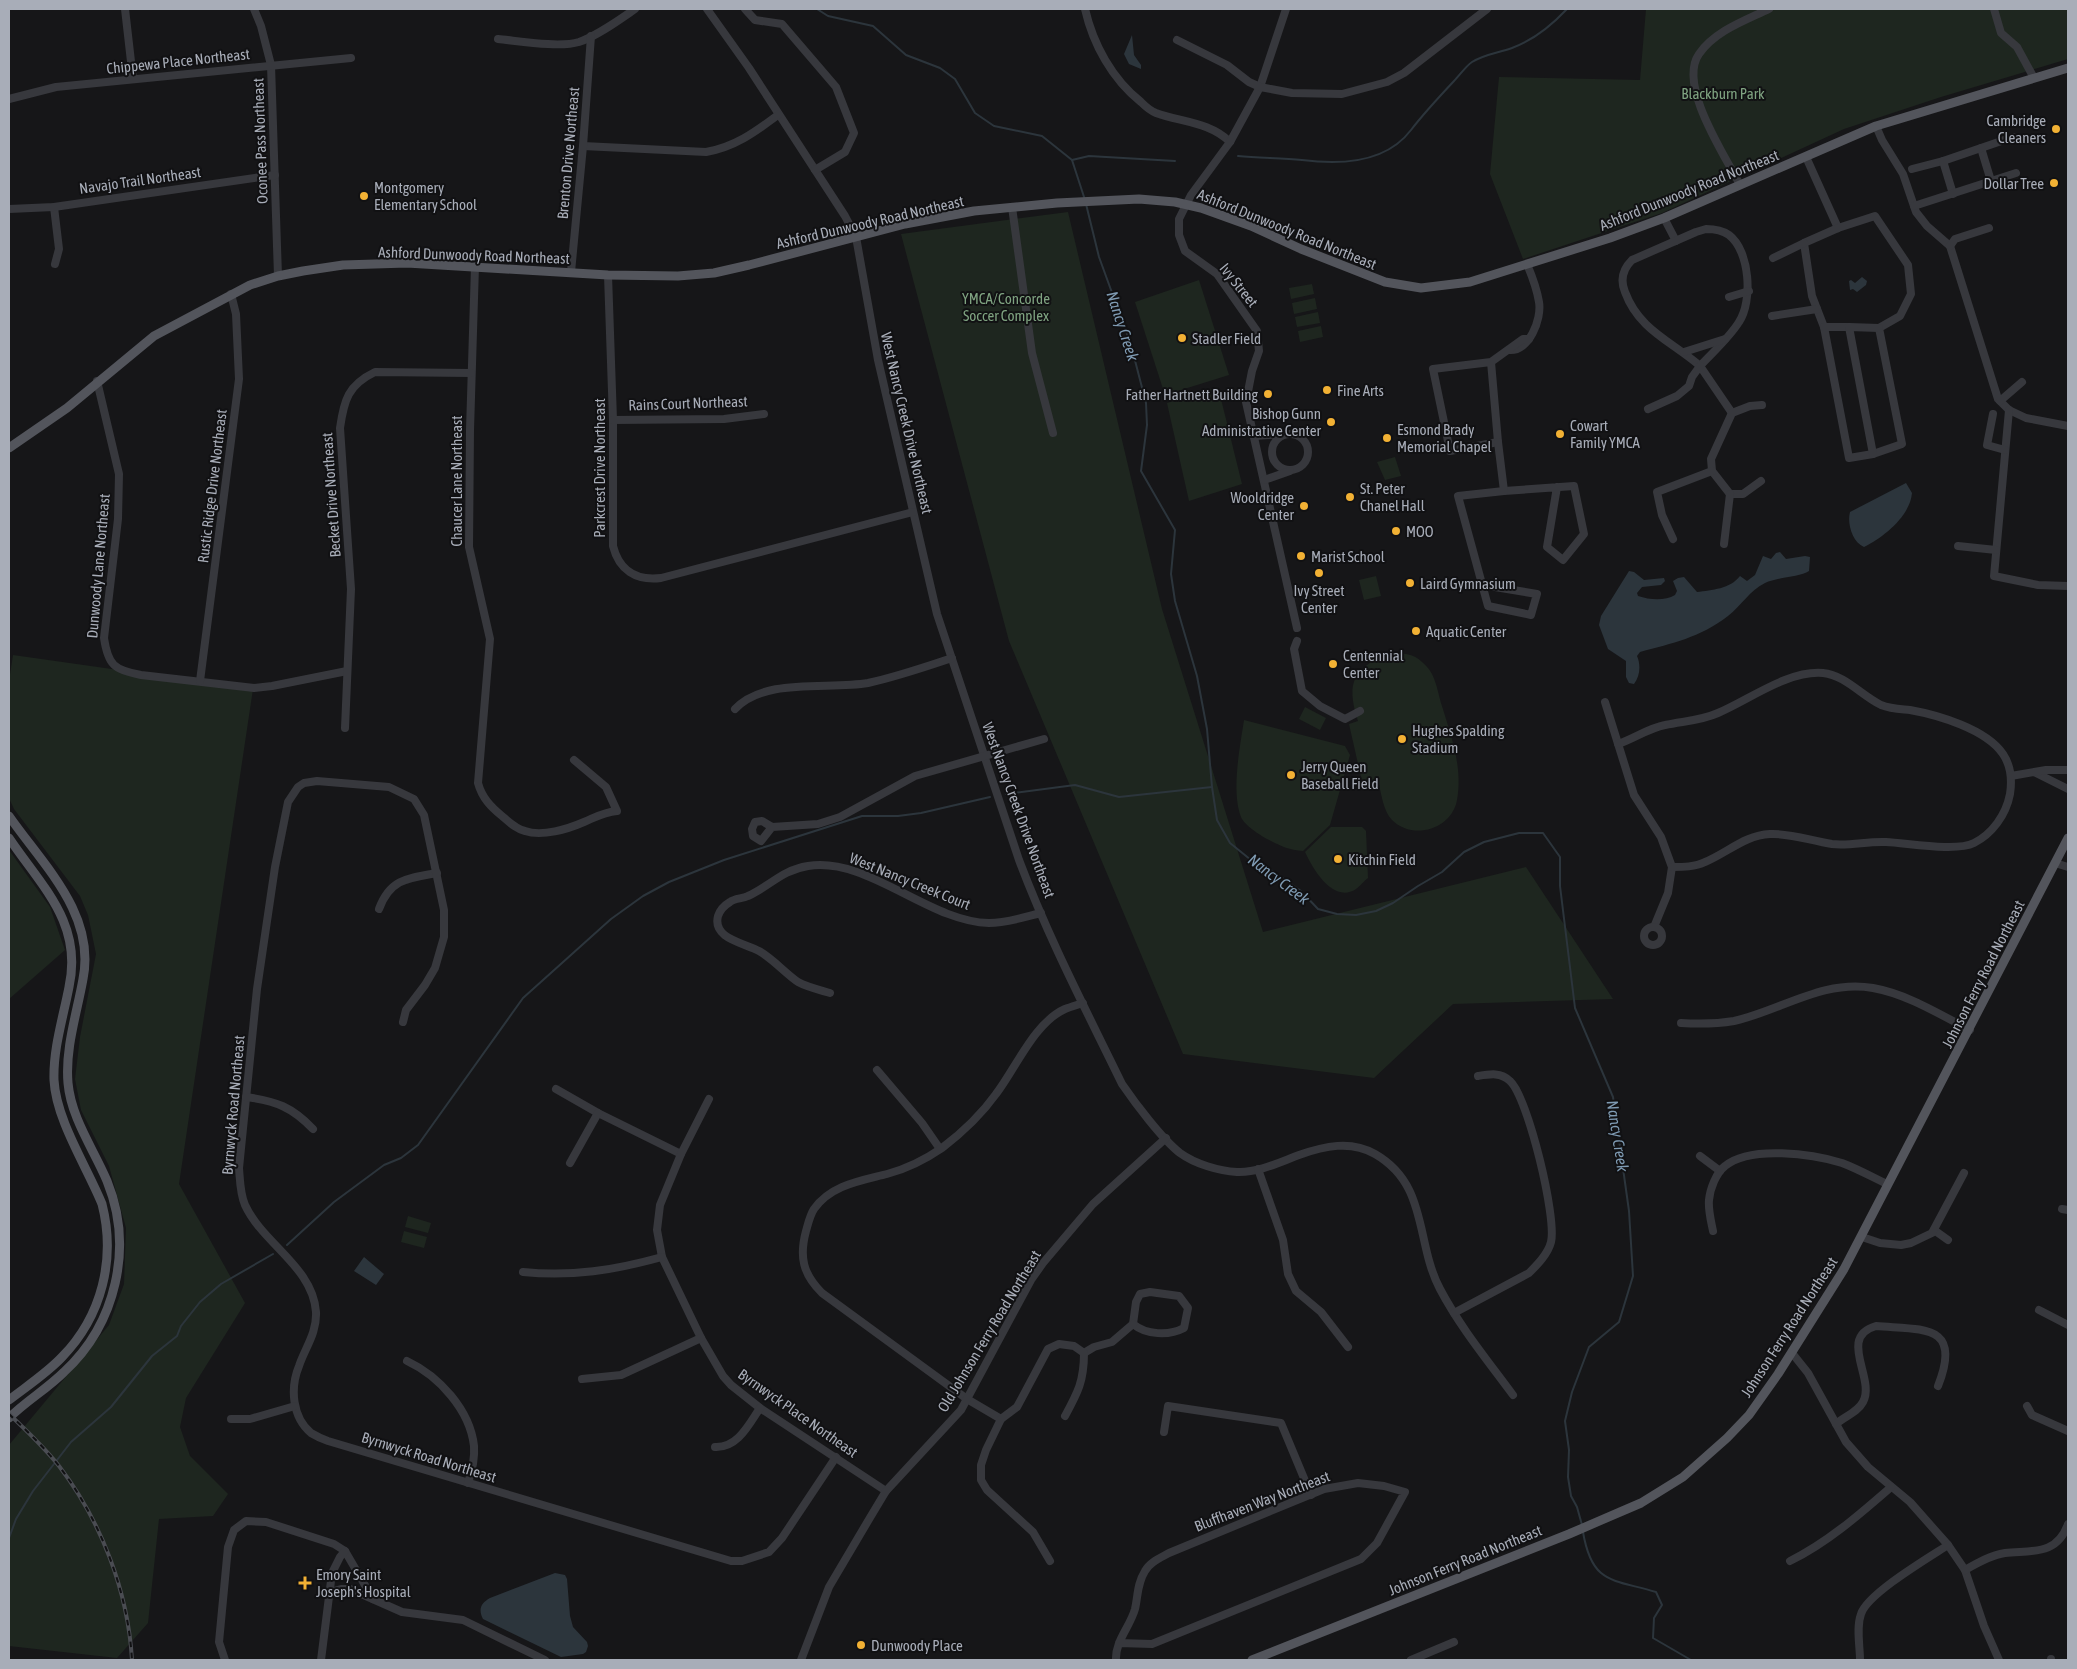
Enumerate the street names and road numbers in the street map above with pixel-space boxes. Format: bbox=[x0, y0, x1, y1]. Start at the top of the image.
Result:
street label: Chippewa Place Northeast bbox=[105, 45, 251, 77]
street label: Oconee Pass Northeast bbox=[249, 78, 271, 204]
street label: Brenton Drive Northeast bbox=[554, 86, 582, 220]
street label: Ashford Dunwoody Road Northeast bbox=[1597, 146, 1781, 234]
street label: Navajo Trail Northeast bbox=[78, 163, 202, 197]
street label: Ashford Dunwoody Road Northeast bbox=[1195, 185, 1379, 273]
street label: Ashford Dunwoody Road Northeast bbox=[775, 192, 965, 252]
street label: Ashford Dunwoody Road Northeast bbox=[378, 243, 570, 267]
street label: Ivy Street bbox=[1216, 260, 1262, 310]
street label: West Nancy Creek Drive Northeast bbox=[878, 331, 936, 515]
street label: Rains Court Northeast bbox=[628, 392, 748, 414]
street label: Parkcrest Drive Northeast bbox=[591, 398, 608, 538]
street label: Rustic Ridge Drive Northeast bbox=[194, 408, 230, 564]
street label: Chaucer Lane Northeast bbox=[448, 415, 465, 547]
street label: Becket Drive Northeast bbox=[318, 432, 344, 558]
street label: Dunwoody Lane Northeast bbox=[83, 493, 113, 639]
street label: West Nancy Creek Drive Northeast bbox=[979, 720, 1059, 900]
street label: West Nancy Creek Court bbox=[847, 849, 973, 913]
street label: Johnson Ferry Road Northeast bbox=[1938, 897, 2028, 1051]
street label: Byrnwyck Road Northeast bbox=[218, 1035, 248, 1175]
street label: Old Johnson Ferry Road Northeast bbox=[934, 1247, 1044, 1415]
street label: Johnson Ferry Road Northeast bbox=[1737, 1254, 1841, 1400]
street label: Byrnwyck Place Northeast bbox=[735, 1365, 861, 1461]
street label: Byrnwyck Road Northeast bbox=[360, 1428, 498, 1486]
street label: Bluffhaven Way Northeast bbox=[1192, 1467, 1332, 1535]
street label: Johnson Ferry Road Northeast bbox=[1386, 1521, 1544, 1599]

